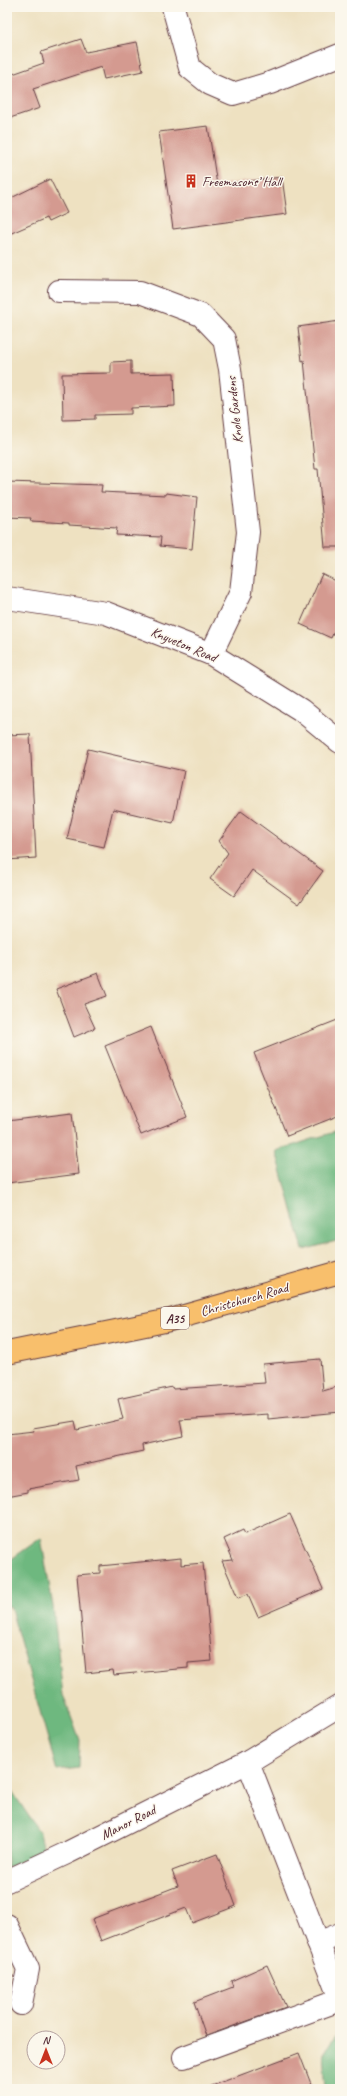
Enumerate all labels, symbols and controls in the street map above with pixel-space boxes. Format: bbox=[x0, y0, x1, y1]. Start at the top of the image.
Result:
building icon: Freemasons’ Hall bbox=[183, 173, 199, 189]
place label: Freemasons’ Hall bbox=[202, 173, 284, 190]
street label: Knole Gardens bbox=[222, 375, 246, 444]
street label: Knyveton Road bbox=[148, 623, 222, 667]
street label: Christchurch Road bbox=[198, 1278, 292, 1320]
road number: A35 bbox=[161, 1307, 189, 1329]
street label: Manor Road bbox=[98, 1800, 161, 1844]
north arrow bbox=[26, 2030, 66, 2070]
text: N bbox=[43, 2033, 52, 2047]

